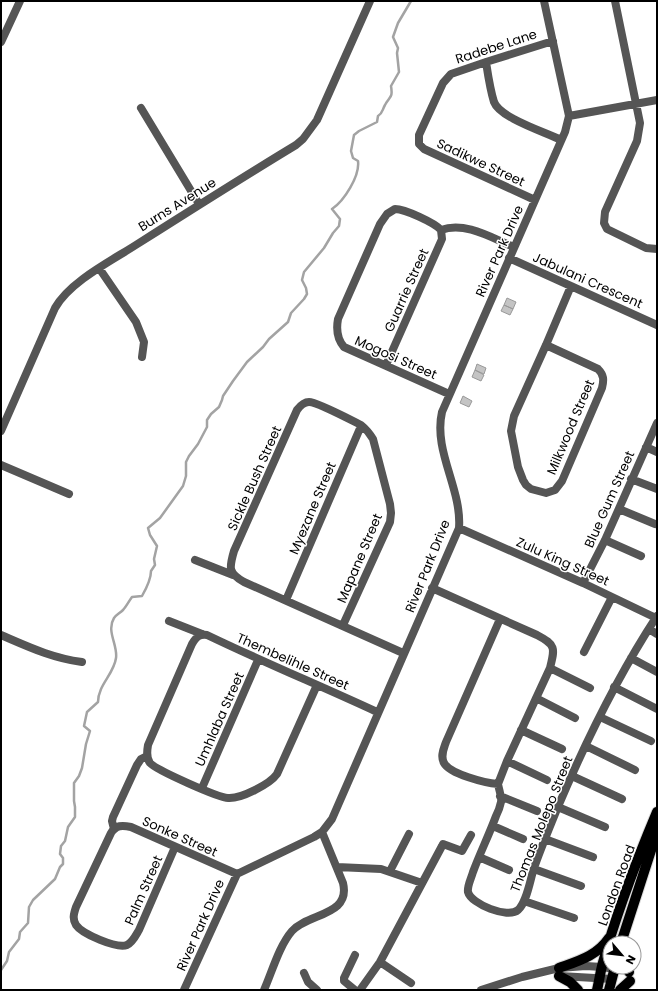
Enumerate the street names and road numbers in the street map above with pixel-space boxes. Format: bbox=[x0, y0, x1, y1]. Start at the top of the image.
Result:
street label: Radebe Lane bbox=[453, 24, 539, 69]
street label: Sadikwe Street bbox=[434, 134, 528, 191]
street label: Burns Avenue bbox=[135, 173, 220, 236]
street label: River Park Drive bbox=[471, 202, 528, 300]
street label: Guarrie Street bbox=[380, 245, 433, 335]
street label: Jabulani Crescent bbox=[530, 248, 646, 313]
street label: Mogosi Street bbox=[352, 331, 440, 384]
street label: Milkwood Street bbox=[542, 376, 599, 478]
street label: Sickle Bush Street bbox=[223, 422, 286, 534]
street label: Blue Gum Street bbox=[580, 447, 639, 551]
street label: Myezane Street bbox=[284, 459, 341, 558]
street label: Mapane Street bbox=[332, 510, 387, 606]
street label: River Park Drive bbox=[400, 517, 455, 616]
street label: Zulu King Street bbox=[513, 532, 613, 591]
street label: Thembelihle Street bbox=[234, 628, 352, 695]
street label: Umhlaba Street bbox=[190, 669, 249, 769]
street label: Thomas Molepo Street bbox=[505, 753, 578, 895]
street label: Sonke Street bbox=[139, 811, 221, 862]
street label: London Road bbox=[593, 842, 640, 928]
street label: Palm Street bbox=[120, 852, 167, 928]
street label: River Park Drive bbox=[172, 876, 229, 974]

